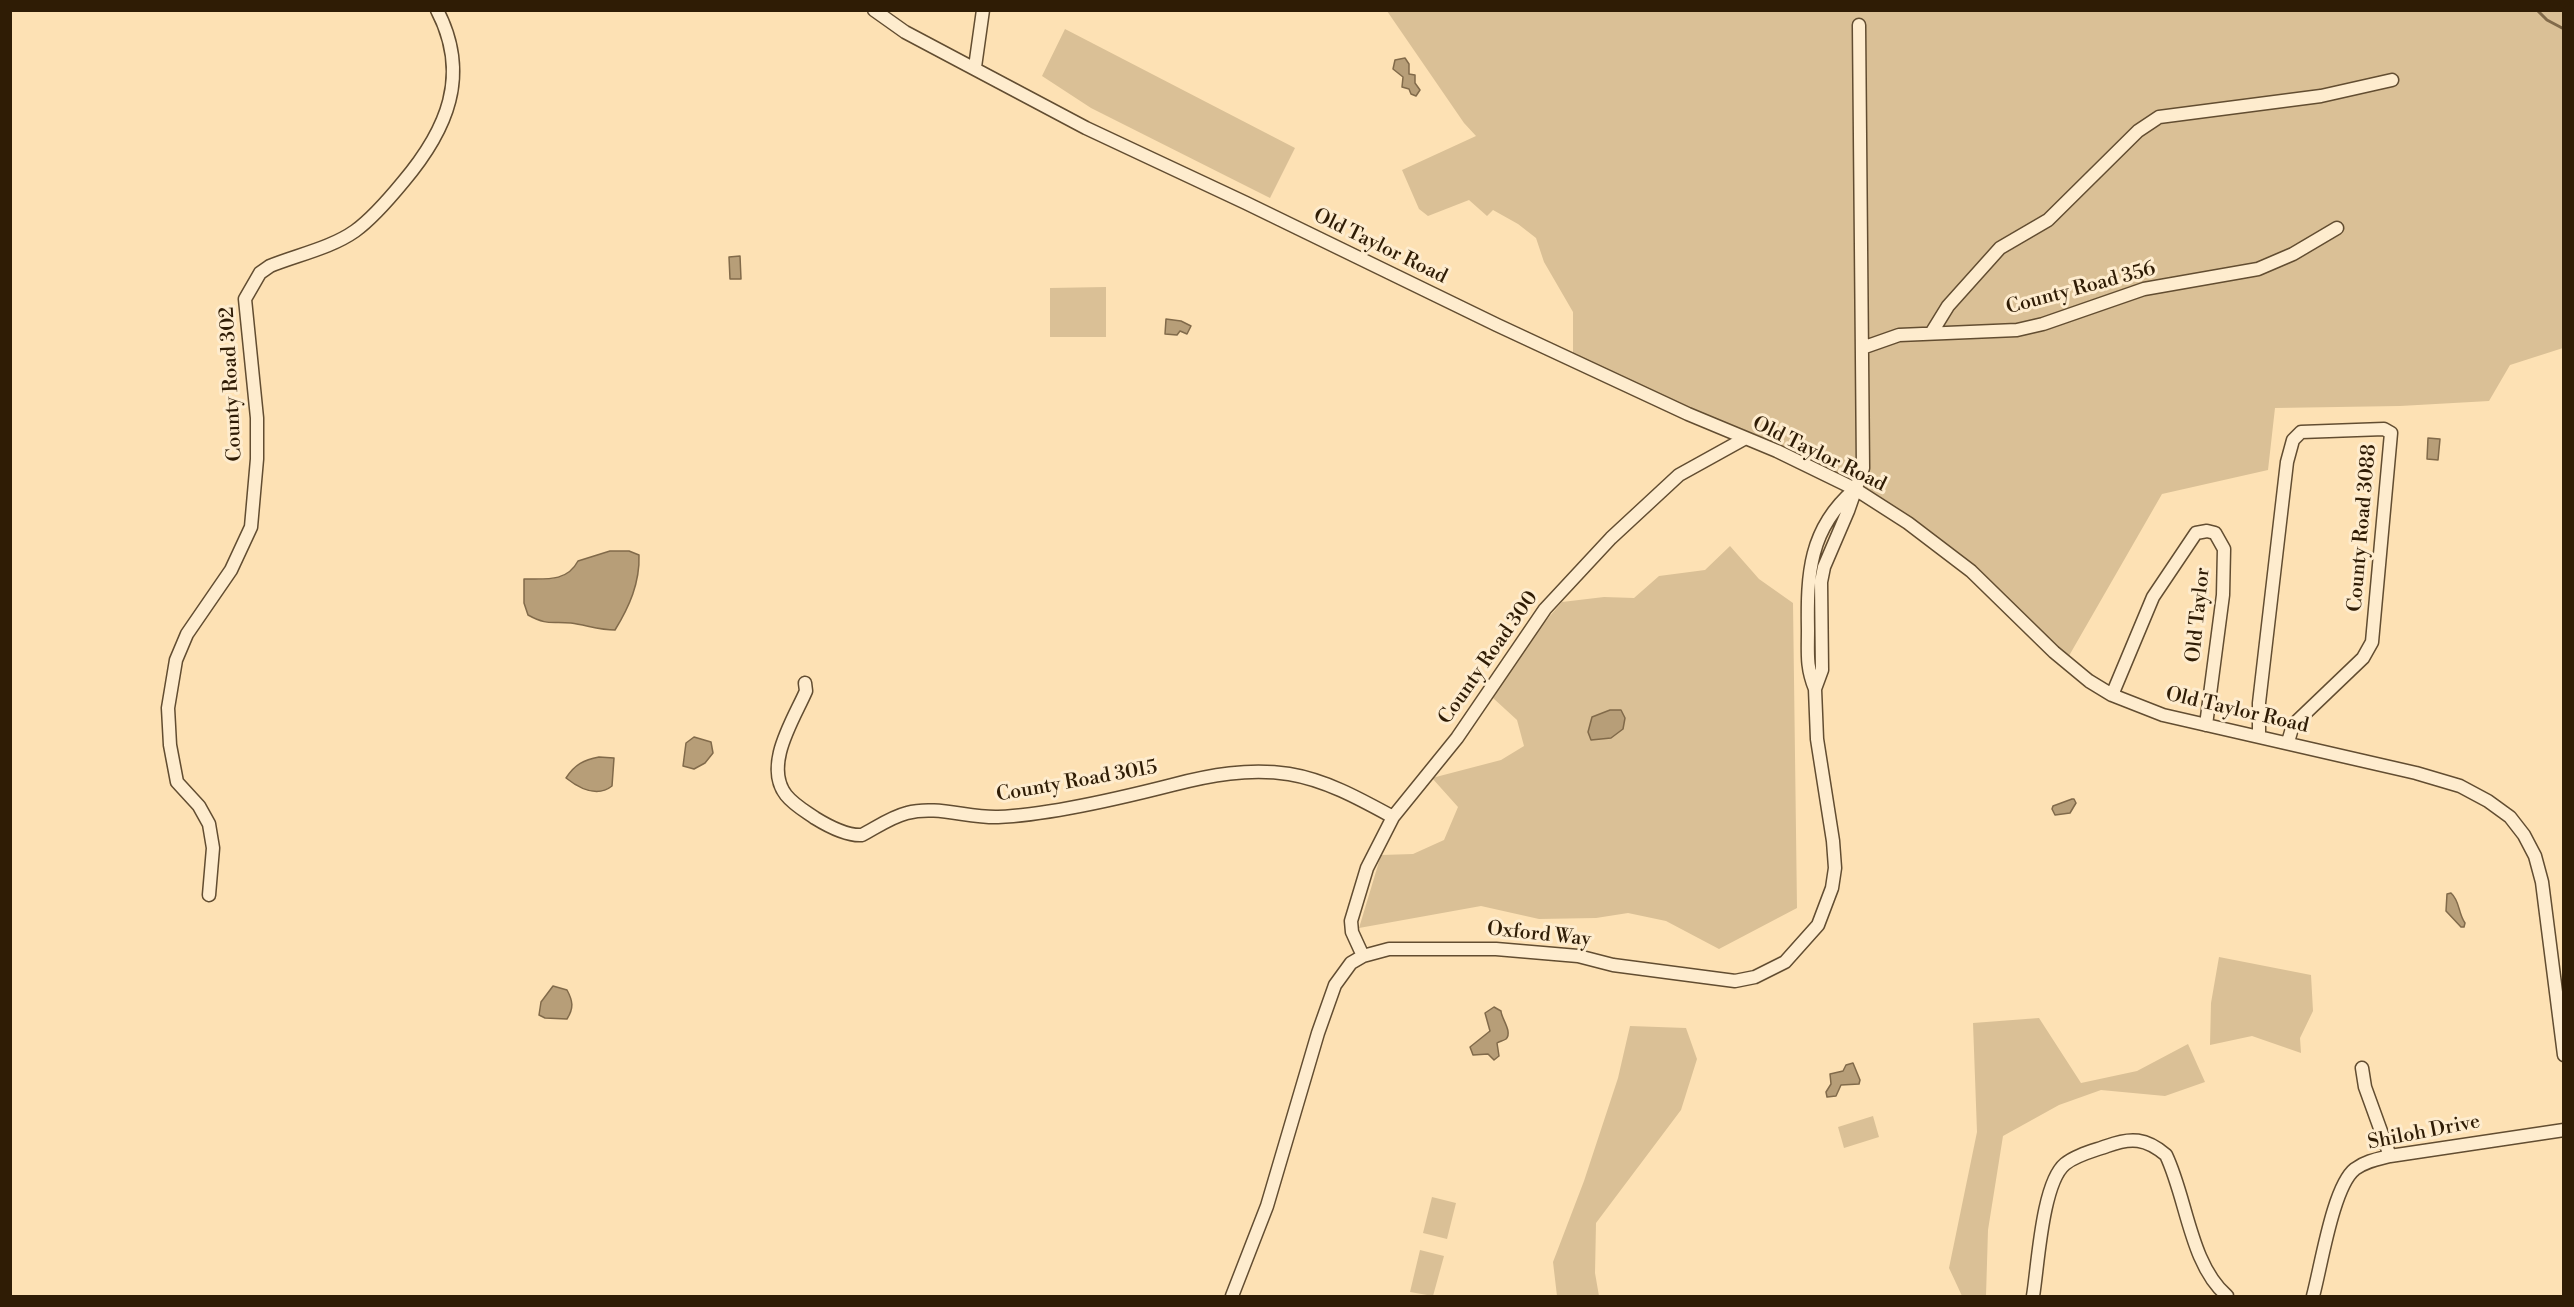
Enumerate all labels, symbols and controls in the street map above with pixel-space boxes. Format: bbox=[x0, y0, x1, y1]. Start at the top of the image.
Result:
street label: Old Taylor Road bbox=[1309, 204, 1451, 290]
street label: County Road 356 bbox=[2004, 257, 2158, 321]
street label: County Road 302 bbox=[216, 306, 248, 462]
street label: Old Taylor Road bbox=[1748, 412, 1890, 498]
street label: County Road 3088 bbox=[2344, 443, 2382, 613]
street label: Old Taylor bbox=[2182, 566, 2216, 664]
street label: County Road 300 bbox=[1434, 587, 1544, 729]
street label: Old Taylor Road bbox=[2163, 683, 2311, 739]
street label: County Road 3015 bbox=[995, 756, 1159, 808]
street label: Oxford Way bbox=[1486, 918, 1592, 952]
street label: Shiloh Drive bbox=[2366, 1110, 2482, 1156]

